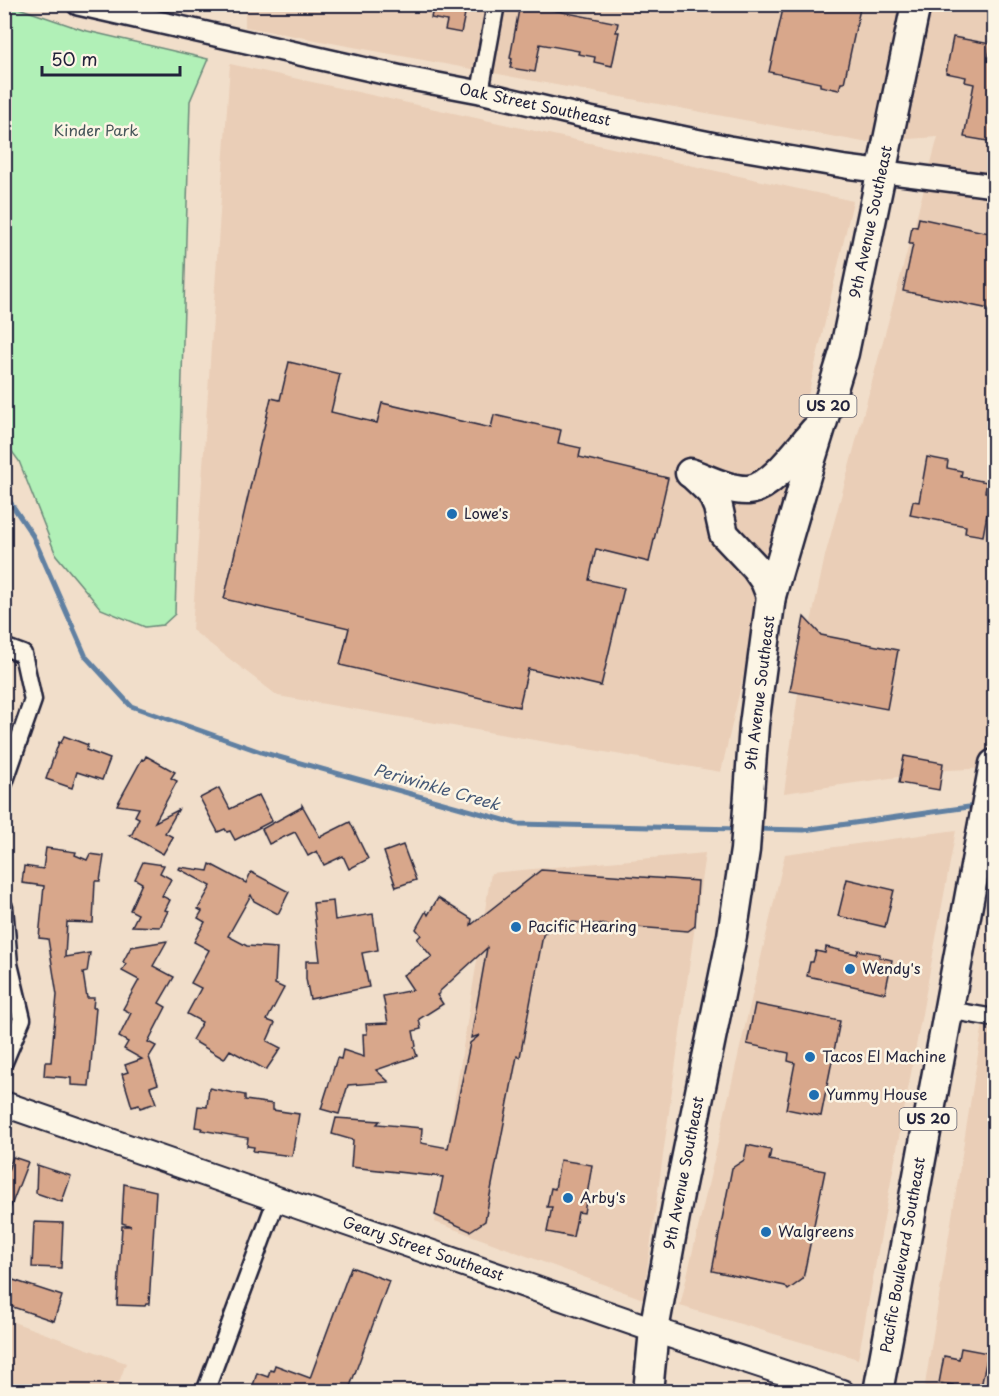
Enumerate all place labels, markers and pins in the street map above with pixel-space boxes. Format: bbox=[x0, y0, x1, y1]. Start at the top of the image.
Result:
place label: Lowe's bbox=[464, 501, 508, 524]
marker: Lowe's bbox=[445, 507, 459, 521]
place label: Pacific Hearing bbox=[528, 914, 637, 937]
marker: Pacific Hearing bbox=[509, 920, 523, 934]
place label: Wendy's bbox=[862, 956, 921, 979]
marker: Wendy's bbox=[843, 962, 857, 976]
place label: Tacos El Machine bbox=[822, 1044, 946, 1067]
marker: Tacos El Machine bbox=[803, 1050, 817, 1064]
place label: Yummy House bbox=[826, 1082, 927, 1105]
marker: Yummy House bbox=[807, 1088, 821, 1102]
place label: Arby's bbox=[580, 1185, 626, 1208]
marker: Arby's bbox=[561, 1191, 575, 1205]
place label: Walgreens bbox=[778, 1219, 854, 1242]
marker: Walgreens bbox=[759, 1225, 773, 1239]

